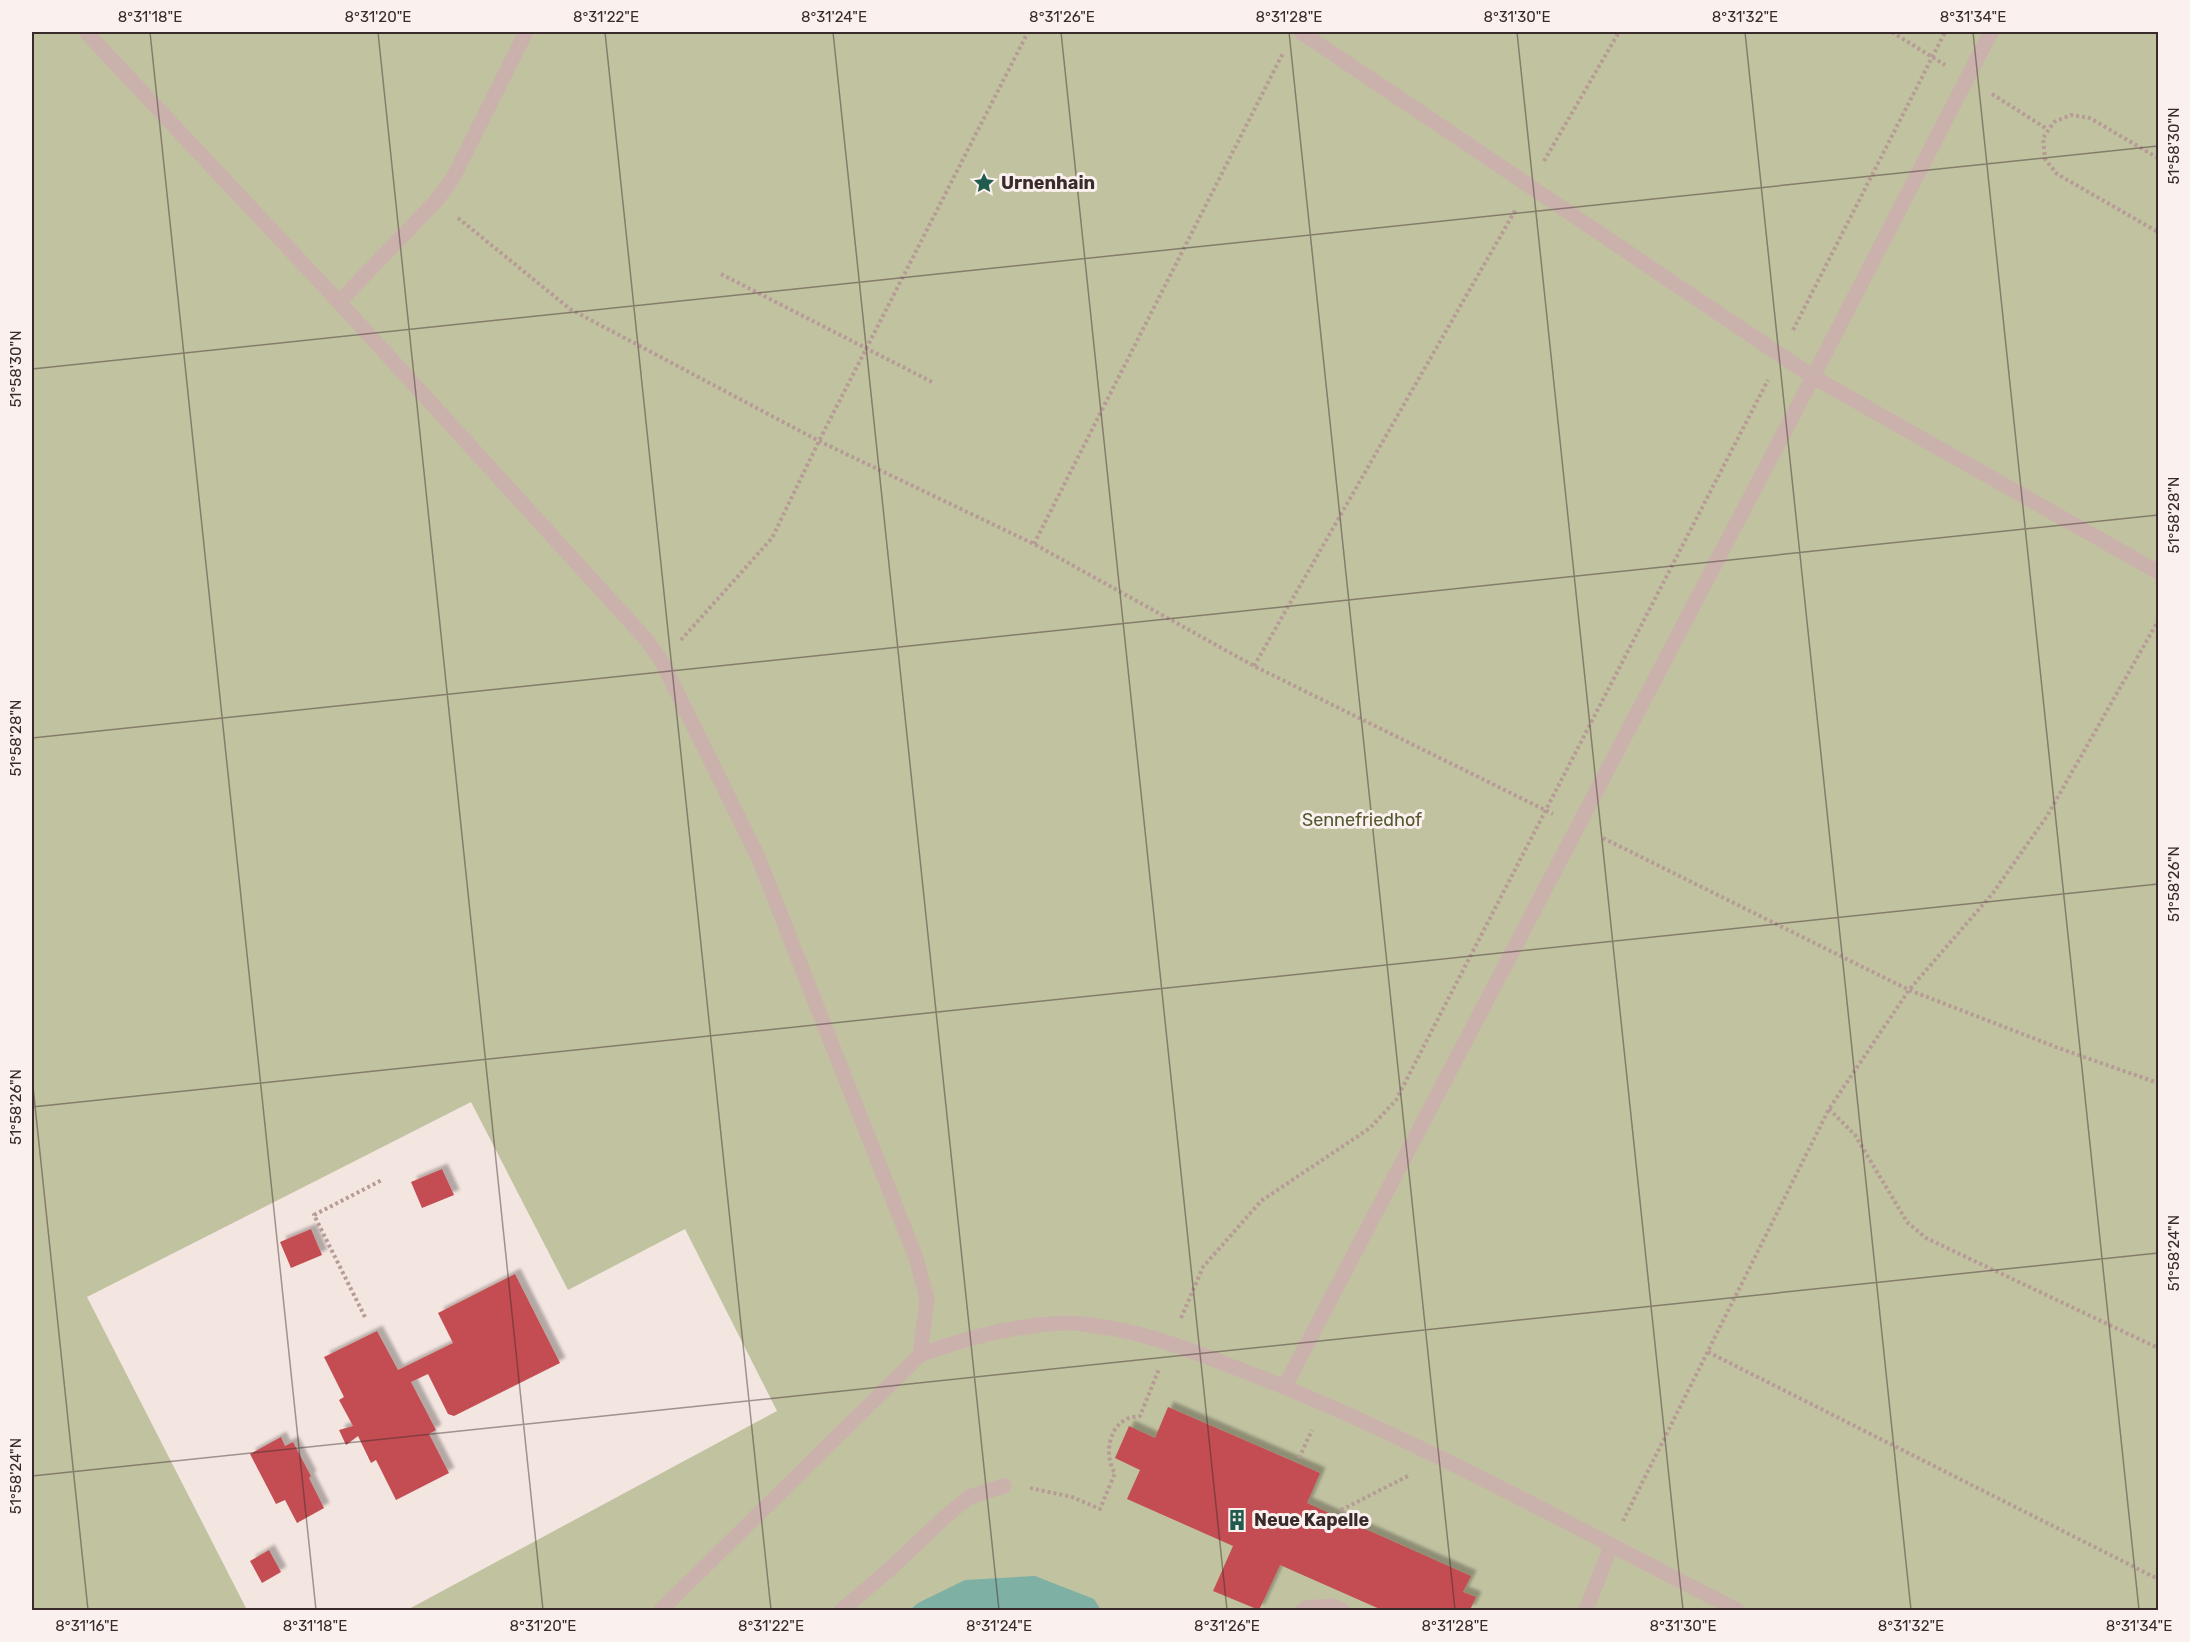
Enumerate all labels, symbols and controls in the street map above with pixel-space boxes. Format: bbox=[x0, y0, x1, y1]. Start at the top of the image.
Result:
text: 8°31'18"E bbox=[118, 8, 182, 26]
text: 8°31'20"E bbox=[345, 8, 411, 26]
text: 8°31'22"E bbox=[573, 8, 639, 26]
text: 8°31'24"E bbox=[801, 8, 867, 26]
text: 8°31'26"E bbox=[1029, 8, 1095, 26]
text: 8°31'28"E bbox=[1256, 8, 1322, 26]
text: 8°31'30"E bbox=[1483, 8, 1551, 26]
text: 8°31'32"E bbox=[1712, 8, 1778, 26]
text: 8°31'34"E bbox=[1940, 8, 2006, 26]
text: 51°58'30"N bbox=[2165, 107, 2183, 185]
place icon: Urnenhain bbox=[972, 171, 996, 195]
place label: Urnenhain bbox=[1001, 172, 1095, 194]
text: 51°58'30"N bbox=[7, 330, 25, 408]
text: 51°58'28"N bbox=[2165, 476, 2183, 554]
text: 51°58'28"N bbox=[7, 699, 25, 777]
park label: Sennefriedhof bbox=[1302, 809, 1422, 831]
text: 51°58'26"N bbox=[2165, 846, 2183, 922]
text: 51°58'26"N bbox=[7, 1069, 25, 1145]
text: 51°58'24"N bbox=[2165, 1215, 2183, 1291]
text: 51°58'24"N bbox=[7, 1438, 25, 1514]
building icon: Neue Kapelle bbox=[1225, 1508, 1249, 1532]
place label: Neue Kapelle bbox=[1254, 1509, 1369, 1531]
text: 8°31'16"E bbox=[55, 1617, 119, 1635]
text: 8°31'18"E bbox=[283, 1617, 347, 1635]
text: 8°31'20"E bbox=[510, 1617, 576, 1635]
text: 8°31'22"E bbox=[738, 1617, 804, 1635]
text: 8°31'24"E bbox=[966, 1617, 1032, 1635]
text: 8°31'26"E bbox=[1194, 1617, 1260, 1635]
text: 8°31'28"E bbox=[1422, 1617, 1488, 1635]
text: 8°31'30"E bbox=[1649, 1617, 1717, 1635]
text: 8°31'32"E bbox=[1878, 1617, 1944, 1635]
text: 8°31'34"E bbox=[2106, 1617, 2172, 1635]

